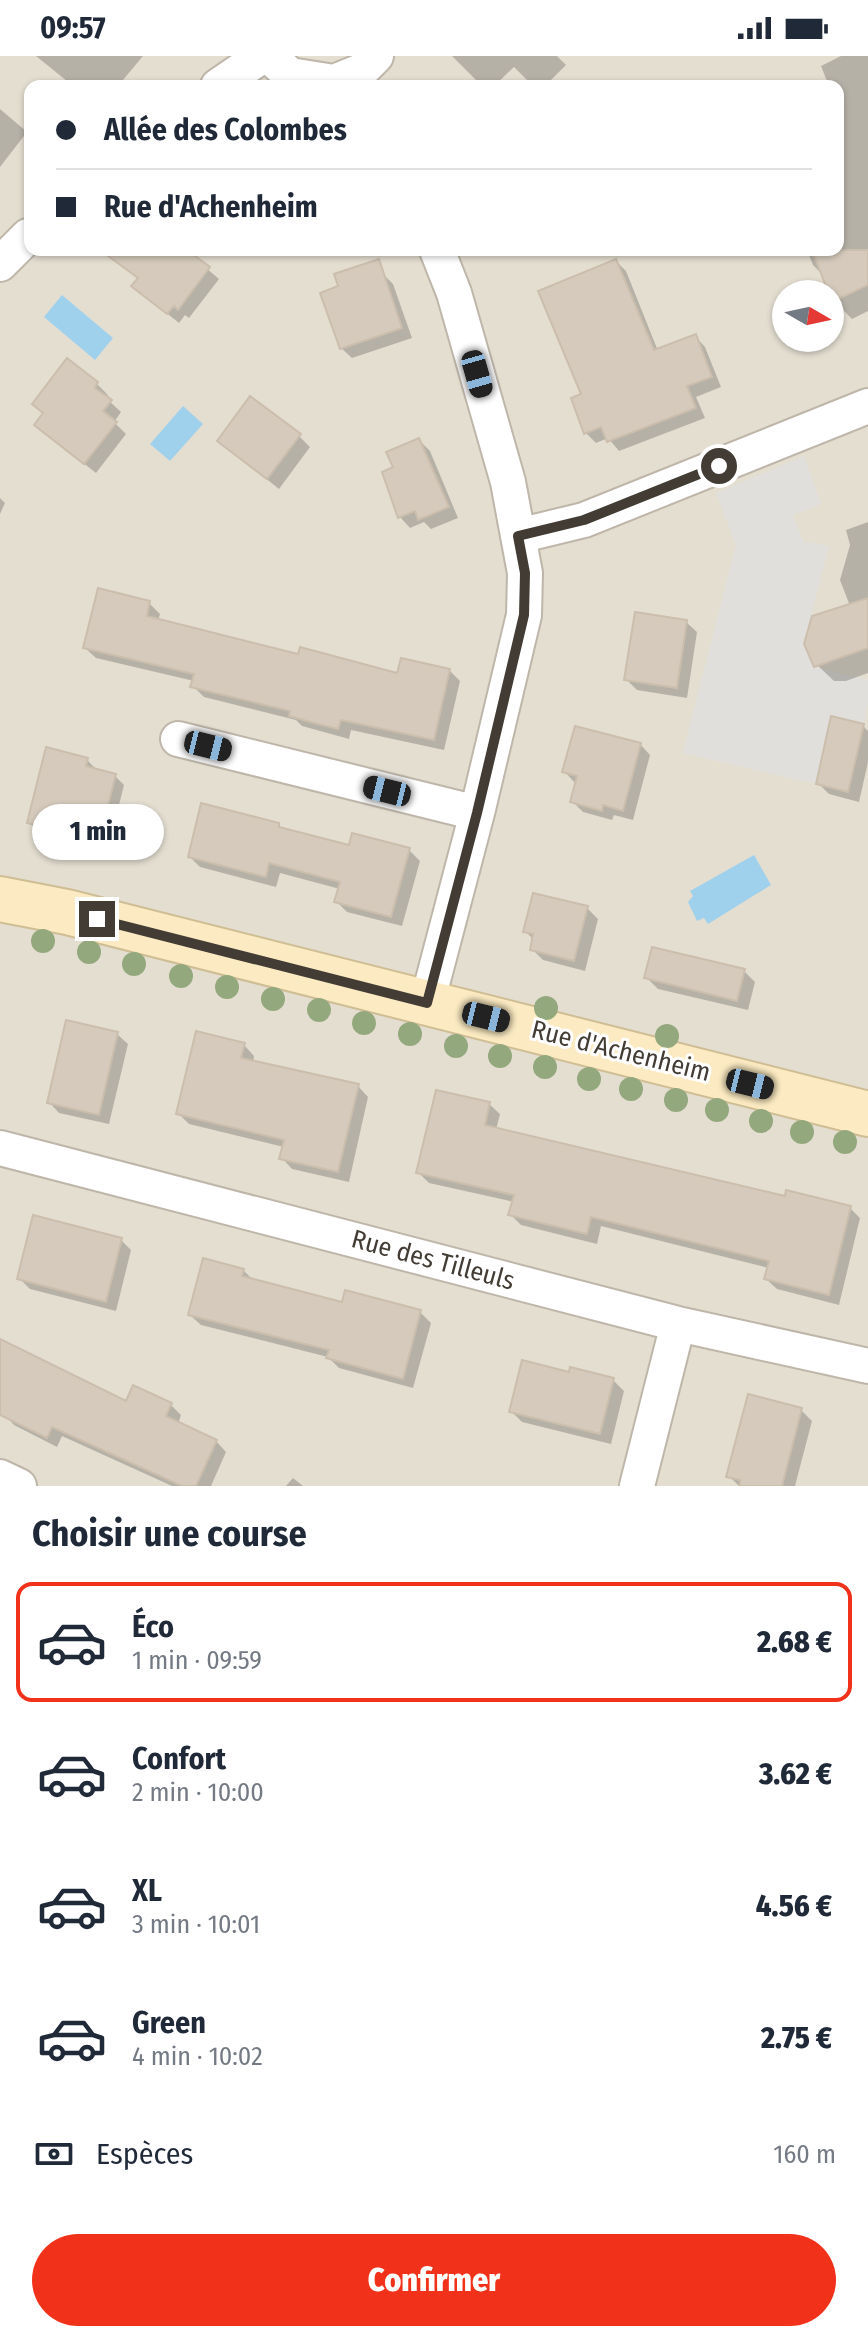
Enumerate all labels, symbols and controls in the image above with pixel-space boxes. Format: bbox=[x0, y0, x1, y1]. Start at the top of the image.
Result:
text: 09:57 bbox=[40, 10, 106, 46]
text: Allée des Colombes bbox=[104, 112, 347, 148]
text: Rue d'Achenheim bbox=[104, 189, 318, 225]
north arrow bbox=[772, 280, 844, 352]
map controls bbox=[772, 280, 844, 352]
car bbox=[459, 348, 495, 400]
route start bbox=[701, 448, 737, 484]
car bbox=[182, 729, 234, 763]
car bbox=[361, 774, 413, 808]
callout: 1 min bbox=[31, 803, 163, 859]
text: 1 min bbox=[70, 816, 126, 847]
route end bbox=[79, 901, 115, 937]
car bbox=[460, 1000, 512, 1034]
street label: Rue d'Achenheim bbox=[528, 1014, 714, 1088]
car bbox=[724, 1067, 776, 1101]
street label: Rue des Tilleuls bbox=[348, 1223, 518, 1297]
text: Choisir une course bbox=[32, 1512, 307, 1556]
icon: car bbox=[36, 1606, 108, 1678]
text: Éco bbox=[132, 1609, 174, 1645]
text: 2.68 € bbox=[757, 1624, 832, 1660]
text: 1 min · 09:59 bbox=[132, 1645, 262, 1676]
icon: car bbox=[36, 1738, 108, 1810]
text: Confort bbox=[132, 1741, 226, 1777]
text: 3.62 € bbox=[759, 1756, 832, 1792]
text: 2 min · 10:00 bbox=[132, 1777, 264, 1808]
icon: car bbox=[36, 1870, 108, 1942]
text: XL bbox=[132, 1873, 162, 1909]
text: 4.56 € bbox=[756, 1888, 832, 1924]
text: 3 min · 10:01 bbox=[132, 1909, 260, 1940]
icon: car bbox=[36, 2002, 108, 2074]
text: Green bbox=[132, 2005, 206, 2041]
text: 2.75 € bbox=[761, 2020, 832, 2056]
text: 4 min · 10:02 bbox=[132, 2041, 263, 2072]
icon: cash bbox=[32, 2132, 76, 2176]
text: Espèces bbox=[96, 2136, 193, 2172]
text: 160 m bbox=[773, 2139, 836, 2170]
button: Confirmer bbox=[32, 2234, 836, 2326]

